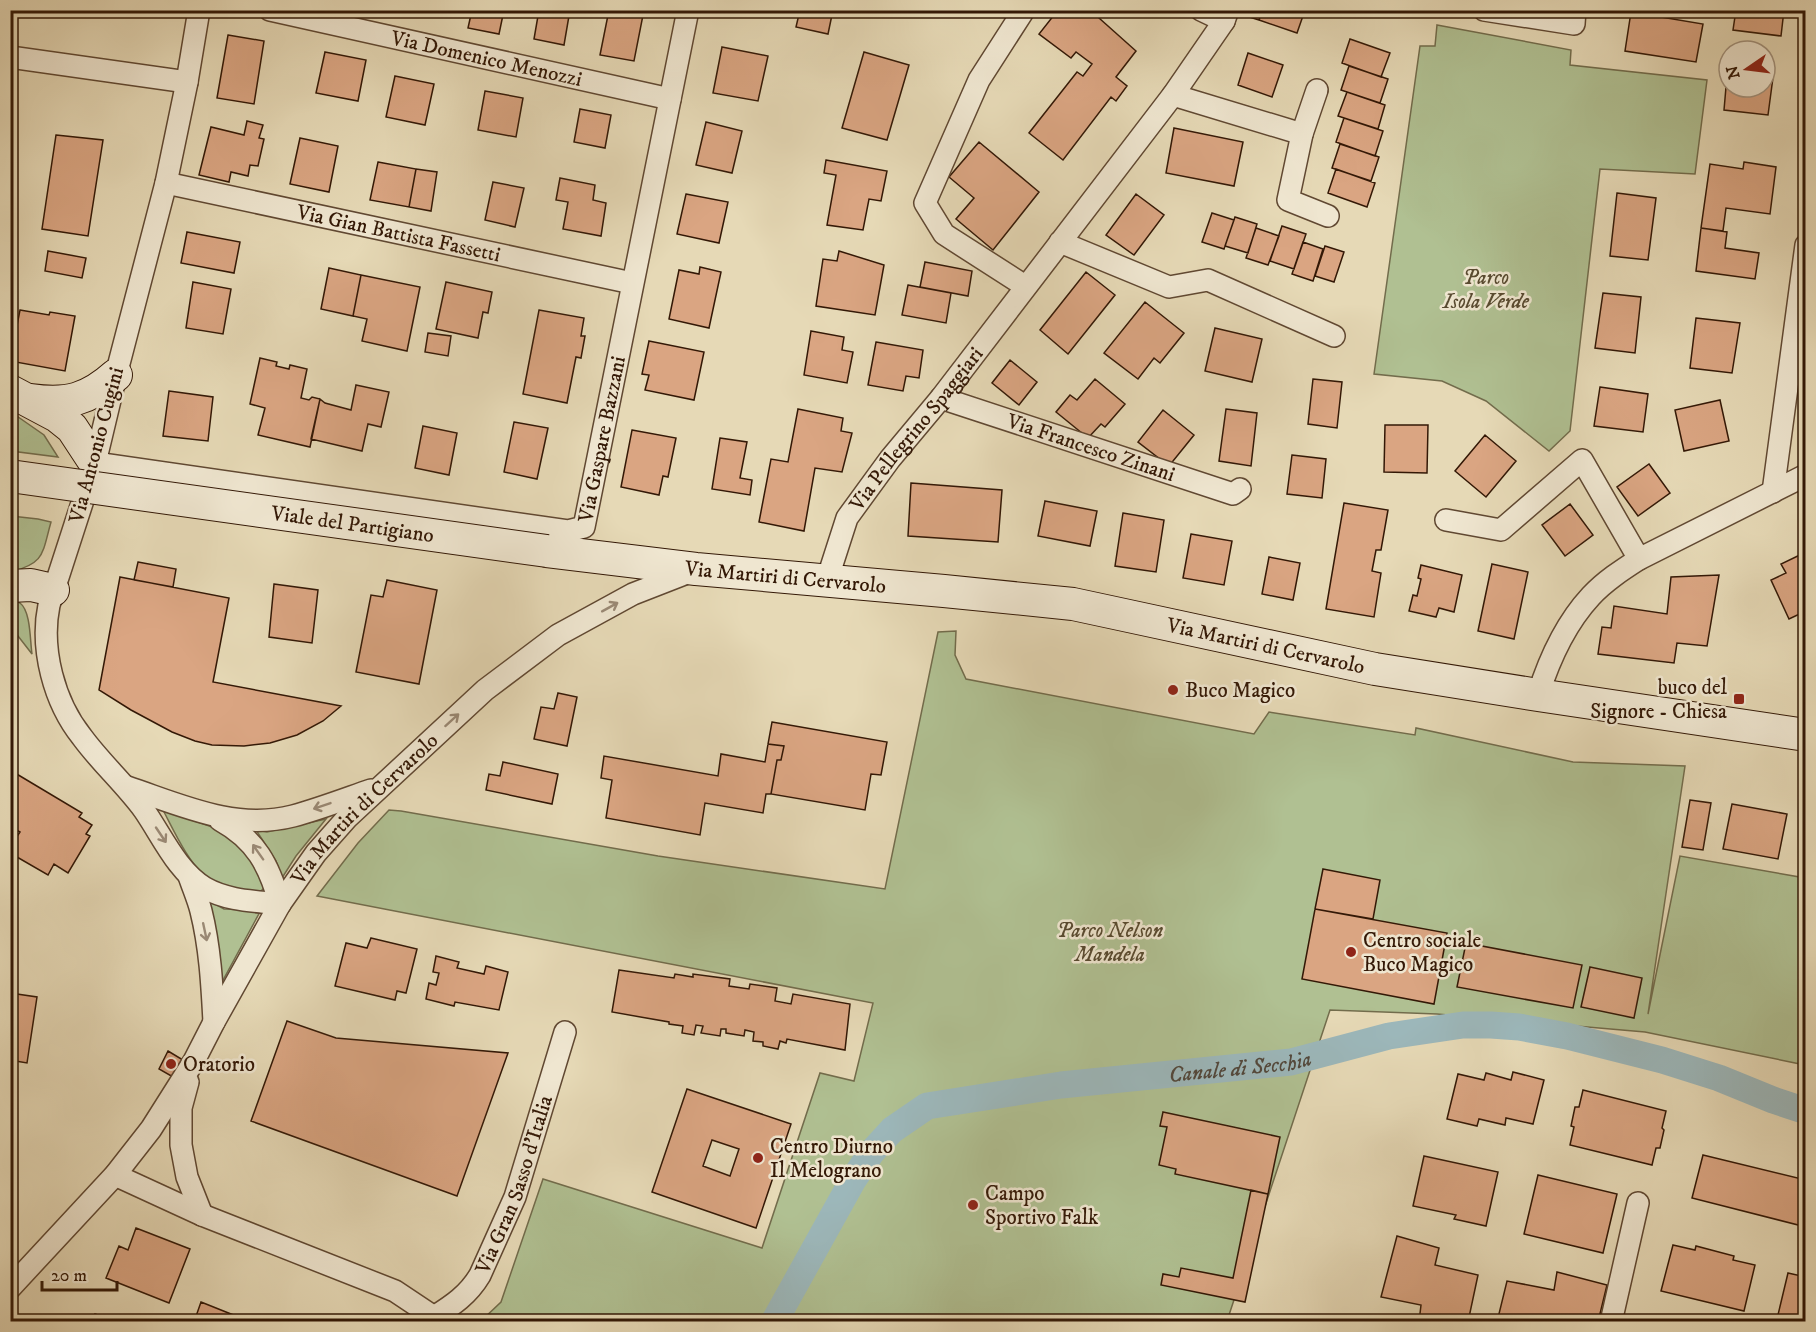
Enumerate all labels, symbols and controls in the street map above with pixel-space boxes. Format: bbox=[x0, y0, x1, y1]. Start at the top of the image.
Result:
street label: Via Domenico Menozzi bbox=[388, 25, 584, 93]
north arrow bbox=[1717, 39, 1777, 99]
text: N bbox=[1722, 64, 1745, 81]
street label: Via Gian Battista Fassetti bbox=[293, 199, 503, 268]
park label: Parco Isola Verde bbox=[1441, 265, 1530, 315]
street label: Via Pellegrino Spaggiari bbox=[844, 342, 989, 517]
street label: Via Gaspare Bazzani bbox=[573, 354, 632, 526]
street label: Via Antonio Cugini bbox=[63, 364, 130, 527]
street label: Via Francesco Zinani bbox=[1003, 408, 1178, 488]
street label: Viale del Partigiano bbox=[269, 501, 435, 549]
street label: Via Martiri di Cervarolo bbox=[682, 556, 887, 600]
one-way arrow bbox=[601, 601, 618, 613]
street label: Via Martiri di Cervarolo bbox=[1163, 612, 1367, 680]
place label: buco del Signore - Chiesa bbox=[1590, 675, 1728, 725]
place label: Buco Magico bbox=[1185, 678, 1295, 704]
marker: Buco Magico bbox=[1166, 683, 1180, 697]
marker: buco del Signore - Chiesa bbox=[1732, 692, 1746, 706]
one-way arrow bbox=[444, 713, 459, 727]
street label: Via Martiri di Cervarolo bbox=[285, 728, 444, 891]
one-way arrow bbox=[313, 802, 332, 813]
one-way arrow bbox=[155, 827, 167, 843]
one-way arrow bbox=[252, 844, 264, 861]
park label: Parco Nelson Mandela bbox=[1057, 918, 1164, 968]
one-way arrow bbox=[200, 922, 211, 941]
place label: Centro sociale Buco Magico bbox=[1363, 928, 1482, 978]
marker: Centro sociale Buco Magico bbox=[1344, 945, 1358, 959]
water label: Canale di Secchia bbox=[1167, 1045, 1315, 1089]
place label: Oratorio bbox=[183, 1052, 255, 1078]
marker: Oratorio bbox=[164, 1057, 178, 1071]
street label: Via Gran Sasso d'Italia bbox=[470, 1092, 559, 1279]
place label: Centro Diurno Il Melograno bbox=[770, 1134, 893, 1184]
marker: Centro Diurno Il Melograno bbox=[751, 1151, 765, 1165]
place label: Campo Sportivo Falk bbox=[985, 1181, 1099, 1231]
marker: Campo Sportivo Falk bbox=[966, 1198, 980, 1212]
scale bar bbox=[42, 1254, 117, 1292]
text: 20 m bbox=[51, 1265, 87, 1287]

